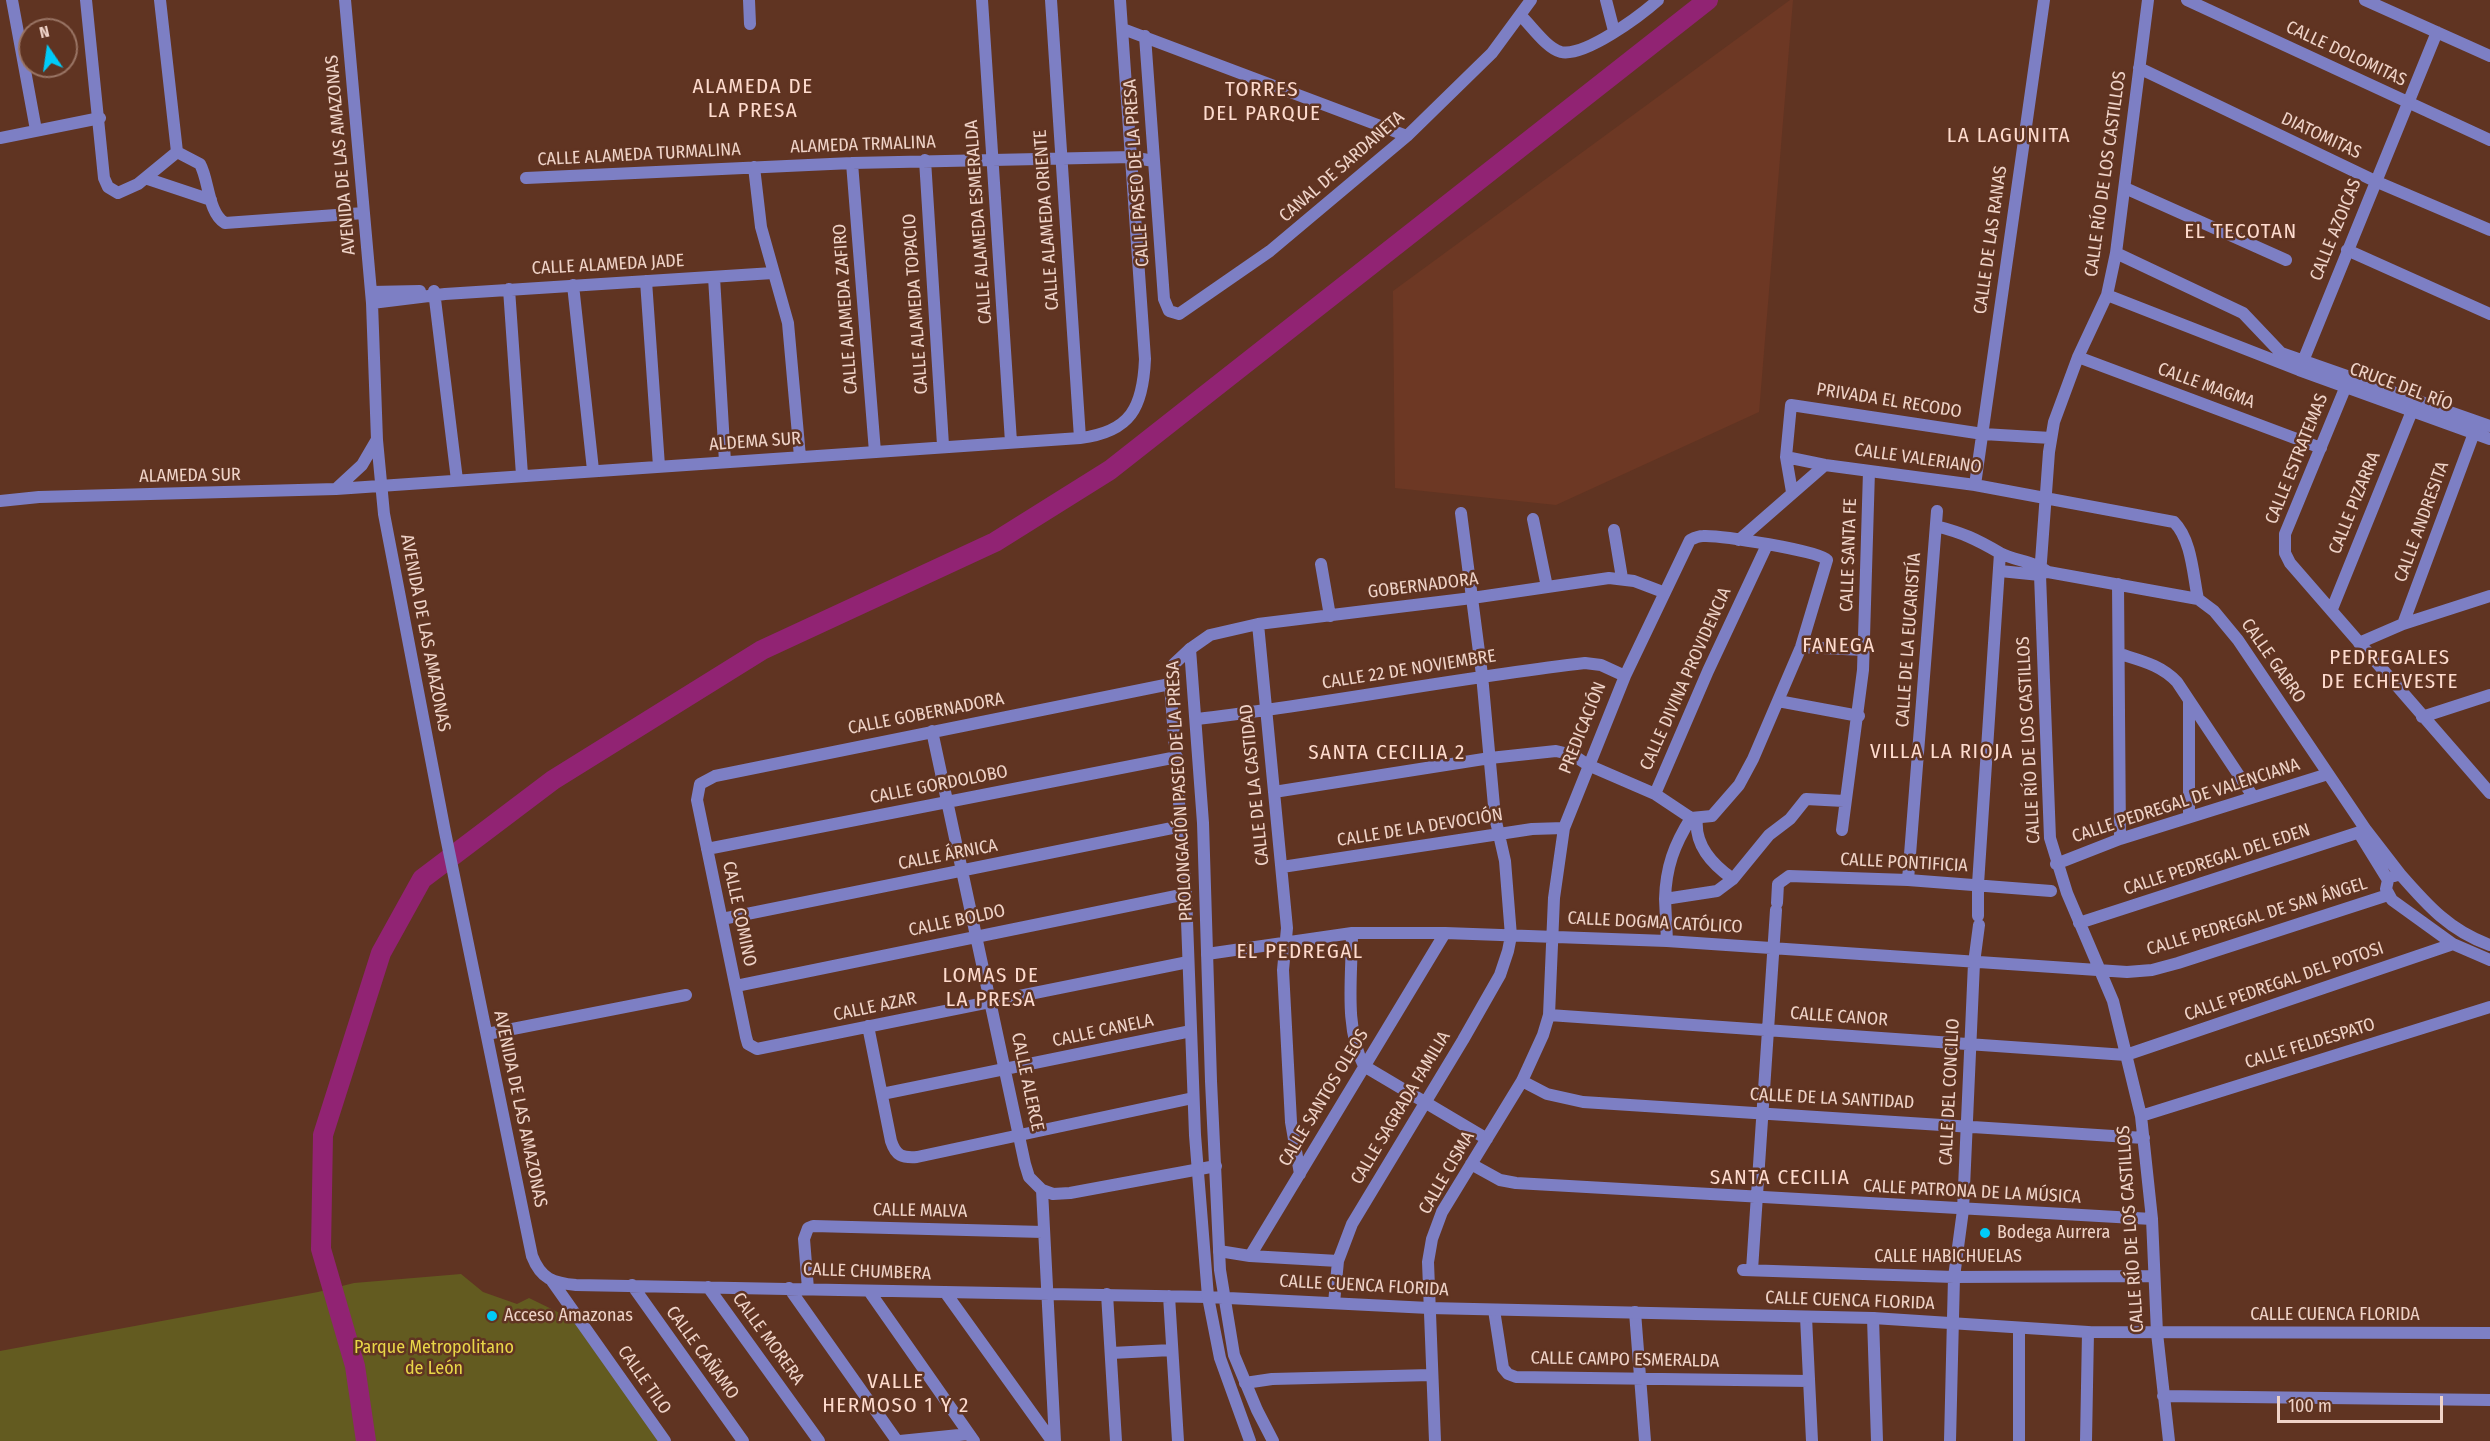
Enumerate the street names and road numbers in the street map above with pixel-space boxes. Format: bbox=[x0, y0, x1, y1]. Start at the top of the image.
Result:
street label: CALLE DOLOMITAS bbox=[2282, 17, 2410, 91]
street label: AVENIDA DE LAS AMAZONAS bbox=[322, 54, 360, 256]
street label: CALLE RÍO DE LOS CASTILLOS bbox=[2081, 70, 2131, 278]
street label: CALLE PASEO DE LA PRESA bbox=[1120, 78, 1154, 268]
street label: CANAL DE SARDANETA bbox=[1275, 107, 1409, 227]
street label: DIATOMITAS bbox=[2277, 108, 2365, 164]
street label: CALLE ALAMEDA ESMERALDA bbox=[961, 119, 997, 325]
street label: CALLE ALAMEDA ORIENTE bbox=[1030, 129, 1064, 311]
street label: ALAMEDA TRMALINA bbox=[790, 132, 936, 158]
street label: CALLE ALAMEDA TURMALINA bbox=[537, 139, 741, 171]
street label: CALLE DE LAS RANAS bbox=[1970, 164, 2012, 316]
street label: CALLE AZOICAS bbox=[2306, 176, 2366, 284]
street label: CALLE ALAMEDA TOPACIO bbox=[899, 213, 933, 395]
street label: CALLE ALAMEDA ZAFIRO bbox=[829, 223, 863, 395]
street label: CALLE ALAMEDA JADE bbox=[531, 250, 685, 280]
street label: CALLE MAGMA bbox=[2154, 358, 2258, 414]
street label: CRUCE DEL RÍO bbox=[2346, 358, 2456, 416]
street label: PRIVADA EL RECODO bbox=[1815, 379, 1963, 423]
street label: CALLE ESTRATEMAS bbox=[2261, 391, 2333, 527]
street label: ALDEMA SUR bbox=[708, 428, 802, 456]
street label: CALLE VALERIANO bbox=[1853, 439, 1983, 479]
street label: CALLE PIZARRA bbox=[2325, 449, 2385, 557]
street label: CALLE ANDRESITA bbox=[2390, 459, 2454, 585]
street label: ALAMEDA SUR bbox=[139, 464, 241, 488]
street label: CALLE SANTA FE bbox=[1836, 498, 1862, 612]
street label: AVENIDA DE LAS AMAZONAS bbox=[395, 532, 455, 734]
street label: CALLE DE LA EUCARISTÍA bbox=[1892, 552, 1926, 728]
street label: GOBERNADORA bbox=[1367, 569, 1479, 603]
street label: CALLE DIVINA PROVIDENCIA bbox=[1636, 584, 1736, 774]
street label: CALLE GABRO bbox=[2236, 615, 2310, 707]
street label: CALLE RÍO DE LOS CASTILLOS bbox=[2013, 636, 2045, 844]
street label: CALLE 22 DE NOVIEMBRE bbox=[1320, 646, 1498, 694]
street label: PROLONGACIÓN PASEO DE LA PRESA bbox=[1162, 660, 1198, 922]
street label: PREDICACIÓN bbox=[1555, 679, 1611, 777]
street label: CALLE GOBERNADORA bbox=[846, 688, 1006, 740]
street label: CALLE DE LA CASTIDAD bbox=[1236, 703, 1274, 867]
street label: CALLE PEDREGAL DE VALENCIANA bbox=[2069, 754, 2303, 848]
street label: CALLE GORDOLOBO bbox=[868, 761, 1010, 809]
street label: CALLE DE LA DEVOCIÓN bbox=[1336, 804, 1504, 852]
street label: CALLE PEDREGAL DEL EDEN bbox=[2121, 820, 2313, 900]
street label: CALLE ÁRNICA bbox=[896, 835, 1000, 875]
street label: CALLE PONTIFICIA bbox=[1840, 849, 1968, 877]
street label: CALLE COMINO bbox=[717, 859, 761, 969]
street label: CALLE PEDREGAL DE SAN ÁNGEL bbox=[2144, 873, 2370, 961]
street label: CALLE BOLDO bbox=[907, 900, 1007, 942]
street label: CALLE DOGMA CATÓLICO bbox=[1567, 908, 1743, 938]
street label: CALLE PEDREGAL DEL POTOSI bbox=[2181, 938, 2387, 1026]
street label: CALLE AZAR bbox=[831, 988, 919, 1026]
street label: CALLE CANOR bbox=[1789, 1003, 1889, 1031]
street label: AVENIDA DE LAS AMAZONAS bbox=[489, 1009, 551, 1209]
street label: CALLE CANELA bbox=[1051, 1010, 1155, 1052]
street label: CALLE FELDESPATO bbox=[2242, 1014, 2378, 1074]
street label: CALLE DEL CONCILIO bbox=[1935, 1018, 1965, 1166]
street label: CALLE SANTOS OLEOS bbox=[1274, 1025, 1374, 1171]
street label: CALLE SAGRADA FAMILIA bbox=[1347, 1027, 1455, 1189]
street label: CALLE ALERCE bbox=[1006, 1031, 1048, 1133]
street label: CALLE DE LA SANTIDAD bbox=[1749, 1084, 1915, 1114]
street label: CALLE RÍO DE LOS CASTILLOS bbox=[2113, 1125, 2149, 1333]
street label: CALLE CISMA bbox=[1415, 1128, 1479, 1218]
street label: CALLE PATRONA DE LA MÚSICA bbox=[1862, 1176, 2082, 1208]
street label: CALLE MALVA bbox=[873, 1199, 967, 1223]
street label: CALLE HABICHUELAS bbox=[1874, 1246, 2022, 1268]
street label: CALLE CHUMBERA bbox=[803, 1259, 931, 1285]
street label: CALLE CUENCA FLORIDA bbox=[1279, 1271, 1449, 1301]
street label: CALLE CUENCA FLORIDA bbox=[1765, 1287, 1935, 1315]
street label: CALLE MORERA bbox=[727, 1289, 809, 1389]
street label: CALLE CAÑAMO bbox=[661, 1302, 743, 1404]
street label: CALLE CUENCA FLORIDA bbox=[2250, 1304, 2420, 1326]
street label: CALLE TILO bbox=[613, 1342, 675, 1418]
street label: CALLE CAMPO ESMERALDA bbox=[1530, 1348, 1720, 1372]

